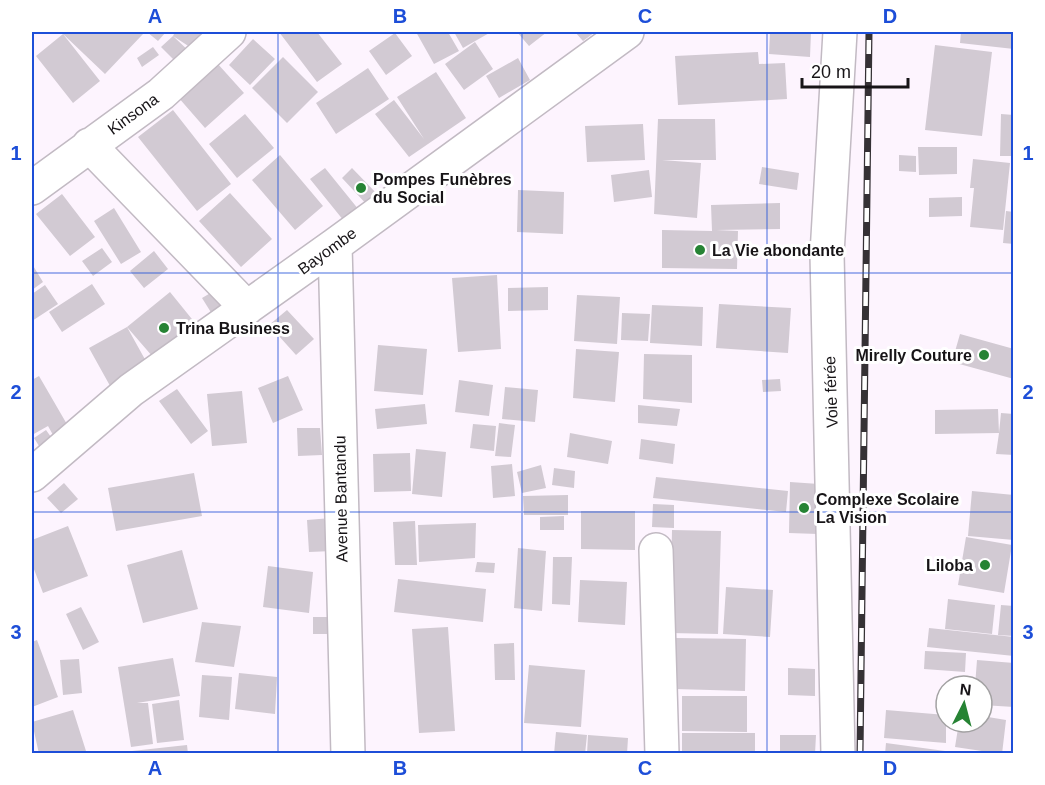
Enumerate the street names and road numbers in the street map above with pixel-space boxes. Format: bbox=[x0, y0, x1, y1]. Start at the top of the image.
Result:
street label: Kinsona bbox=[105, 90, 161, 138]
street label: Bayombe bbox=[295, 224, 359, 278]
street label: Voie férée bbox=[821, 356, 841, 428]
street label: Avenue Bantandu bbox=[331, 435, 351, 563]

